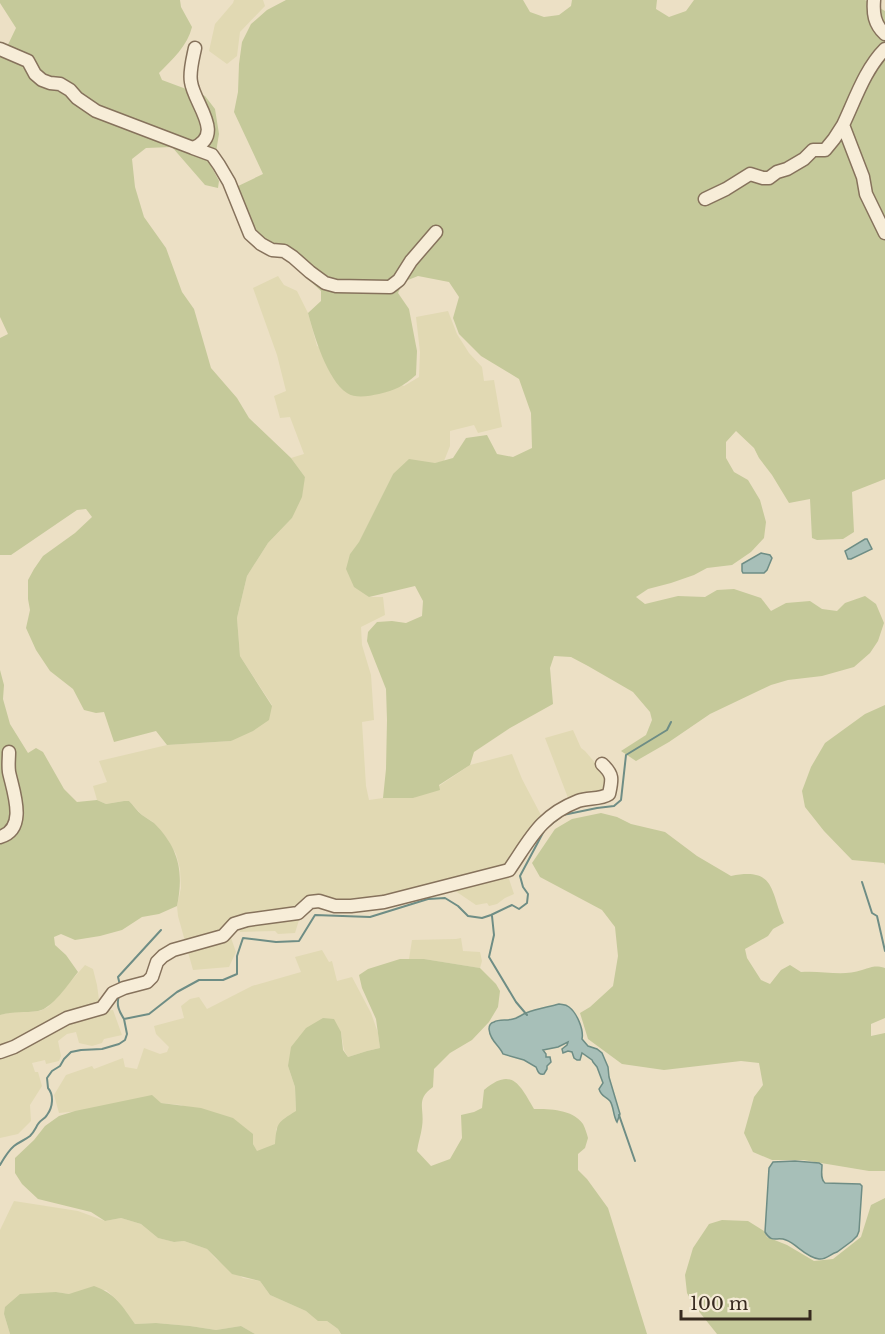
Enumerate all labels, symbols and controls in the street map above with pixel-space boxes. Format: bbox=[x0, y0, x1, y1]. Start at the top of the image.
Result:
scale bar bbox=[681, 1283, 810, 1321]
text: 100 m bbox=[690, 1293, 748, 1315]

